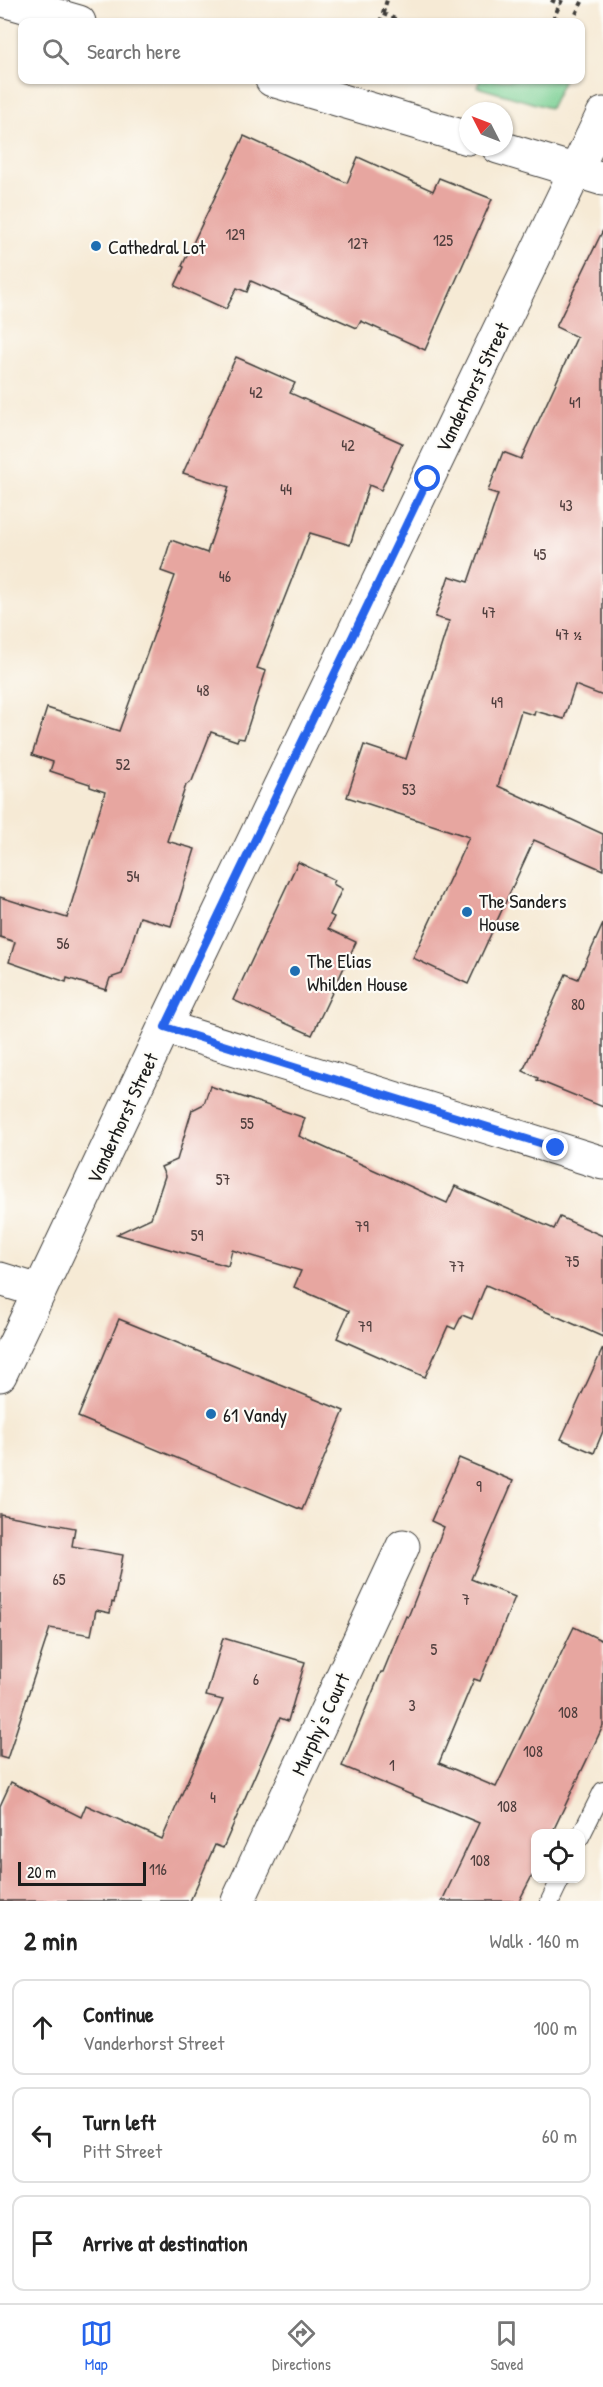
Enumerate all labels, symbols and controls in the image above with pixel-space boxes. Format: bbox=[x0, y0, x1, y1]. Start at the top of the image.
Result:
search box bbox=[18, 18, 585, 84]
icon: search bbox=[39, 35, 72, 68]
text: Search here bbox=[87, 36, 181, 66]
north arrow bbox=[459, 102, 513, 156]
house number: 129 bbox=[225, 223, 245, 245]
house number: 125 bbox=[433, 229, 453, 251]
house number: 127 bbox=[347, 232, 369, 254]
place label: Cathedral Lot bbox=[108, 233, 207, 260]
marker: Cathedral Lot bbox=[89, 239, 103, 253]
street label: Vanderhorst Street bbox=[429, 316, 516, 457]
house number: 42 bbox=[249, 381, 263, 403]
house number: 41 bbox=[569, 391, 581, 413]
house number: 42 bbox=[341, 434, 355, 456]
route start bbox=[414, 465, 440, 491]
house number: 44 bbox=[280, 478, 292, 500]
house number: 43 bbox=[559, 494, 573, 516]
house number: 45 bbox=[534, 543, 547, 565]
house number: 46 bbox=[219, 565, 231, 587]
house number: 47 bbox=[482, 601, 496, 623]
house number: 47 ½ bbox=[556, 623, 582, 645]
house number: 48 bbox=[197, 679, 210, 701]
house number: 49 bbox=[491, 691, 503, 713]
house number: 52 bbox=[116, 753, 131, 775]
house number: 53 bbox=[402, 778, 416, 800]
house number: 54 bbox=[127, 865, 139, 887]
place label: The Sanders House bbox=[479, 887, 567, 937]
marker: The Sanders House bbox=[460, 905, 474, 919]
house number: 56 bbox=[56, 932, 70, 954]
place label: The Elias Whilden House bbox=[307, 947, 408, 997]
marker: The Elias Whilden House bbox=[288, 964, 302, 978]
house number: 80 bbox=[571, 993, 585, 1015]
street label: Vanderhorst Street bbox=[80, 1047, 165, 1188]
house number: 55 bbox=[240, 1112, 254, 1134]
route end bbox=[542, 1134, 568, 1160]
house number: 57 bbox=[216, 1168, 230, 1190]
house number: 79 bbox=[355, 1215, 369, 1237]
house number: 59 bbox=[191, 1224, 203, 1246]
house number: 75 bbox=[565, 1250, 580, 1272]
house number: 77 bbox=[449, 1255, 465, 1277]
house number: 79 bbox=[358, 1315, 372, 1337]
place label: 61 Vandy bbox=[223, 1401, 287, 1428]
marker: 61 Vandy bbox=[204, 1407, 218, 1421]
house number: 9 bbox=[476, 1475, 482, 1497]
house number: 65 bbox=[52, 1568, 66, 1590]
house number: 7 bbox=[462, 1588, 470, 1610]
house number: 5 bbox=[431, 1638, 438, 1660]
street label: Murphy's Court bbox=[284, 1667, 356, 1780]
house number: 6 bbox=[253, 1668, 259, 1690]
house number: 3 bbox=[408, 1694, 416, 1716]
house number: 108 bbox=[558, 1701, 578, 1723]
house number: 108 bbox=[523, 1740, 543, 1762]
house number: 1 bbox=[389, 1754, 395, 1776]
house number: 4 bbox=[210, 1786, 216, 1808]
house number: 108 bbox=[497, 1795, 517, 1817]
map controls bbox=[531, 1829, 585, 1883]
button: locate bbox=[531, 1829, 585, 1883]
house number: 108 bbox=[470, 1849, 490, 1871]
house number: 116 bbox=[149, 1858, 167, 1880]
scale bar bbox=[18, 1859, 146, 1886]
text: 20 m bbox=[27, 1861, 56, 1883]
text: 2 min bbox=[24, 1923, 77, 1958]
text: Walk · 160 m bbox=[490, 1927, 579, 1954]
text: Continue bbox=[83, 1999, 154, 2029]
icon: ahead bbox=[26, 2011, 59, 2044]
text: 100 m bbox=[534, 2014, 577, 2041]
text: Vanderhorst Street bbox=[83, 2029, 224, 2056]
text: Turn left bbox=[83, 2107, 156, 2137]
icon: left bbox=[26, 2119, 59, 2152]
text: 60 m bbox=[542, 2122, 577, 2149]
text: Pitt Street bbox=[83, 2137, 162, 2164]
icon: arrive bbox=[26, 2227, 59, 2260]
text: Arrive at destination bbox=[83, 2228, 248, 2258]
tab: Map bbox=[80, 2317, 113, 2375]
tab: Directions bbox=[272, 2317, 331, 2375]
tab: Saved bbox=[490, 2317, 523, 2375]

